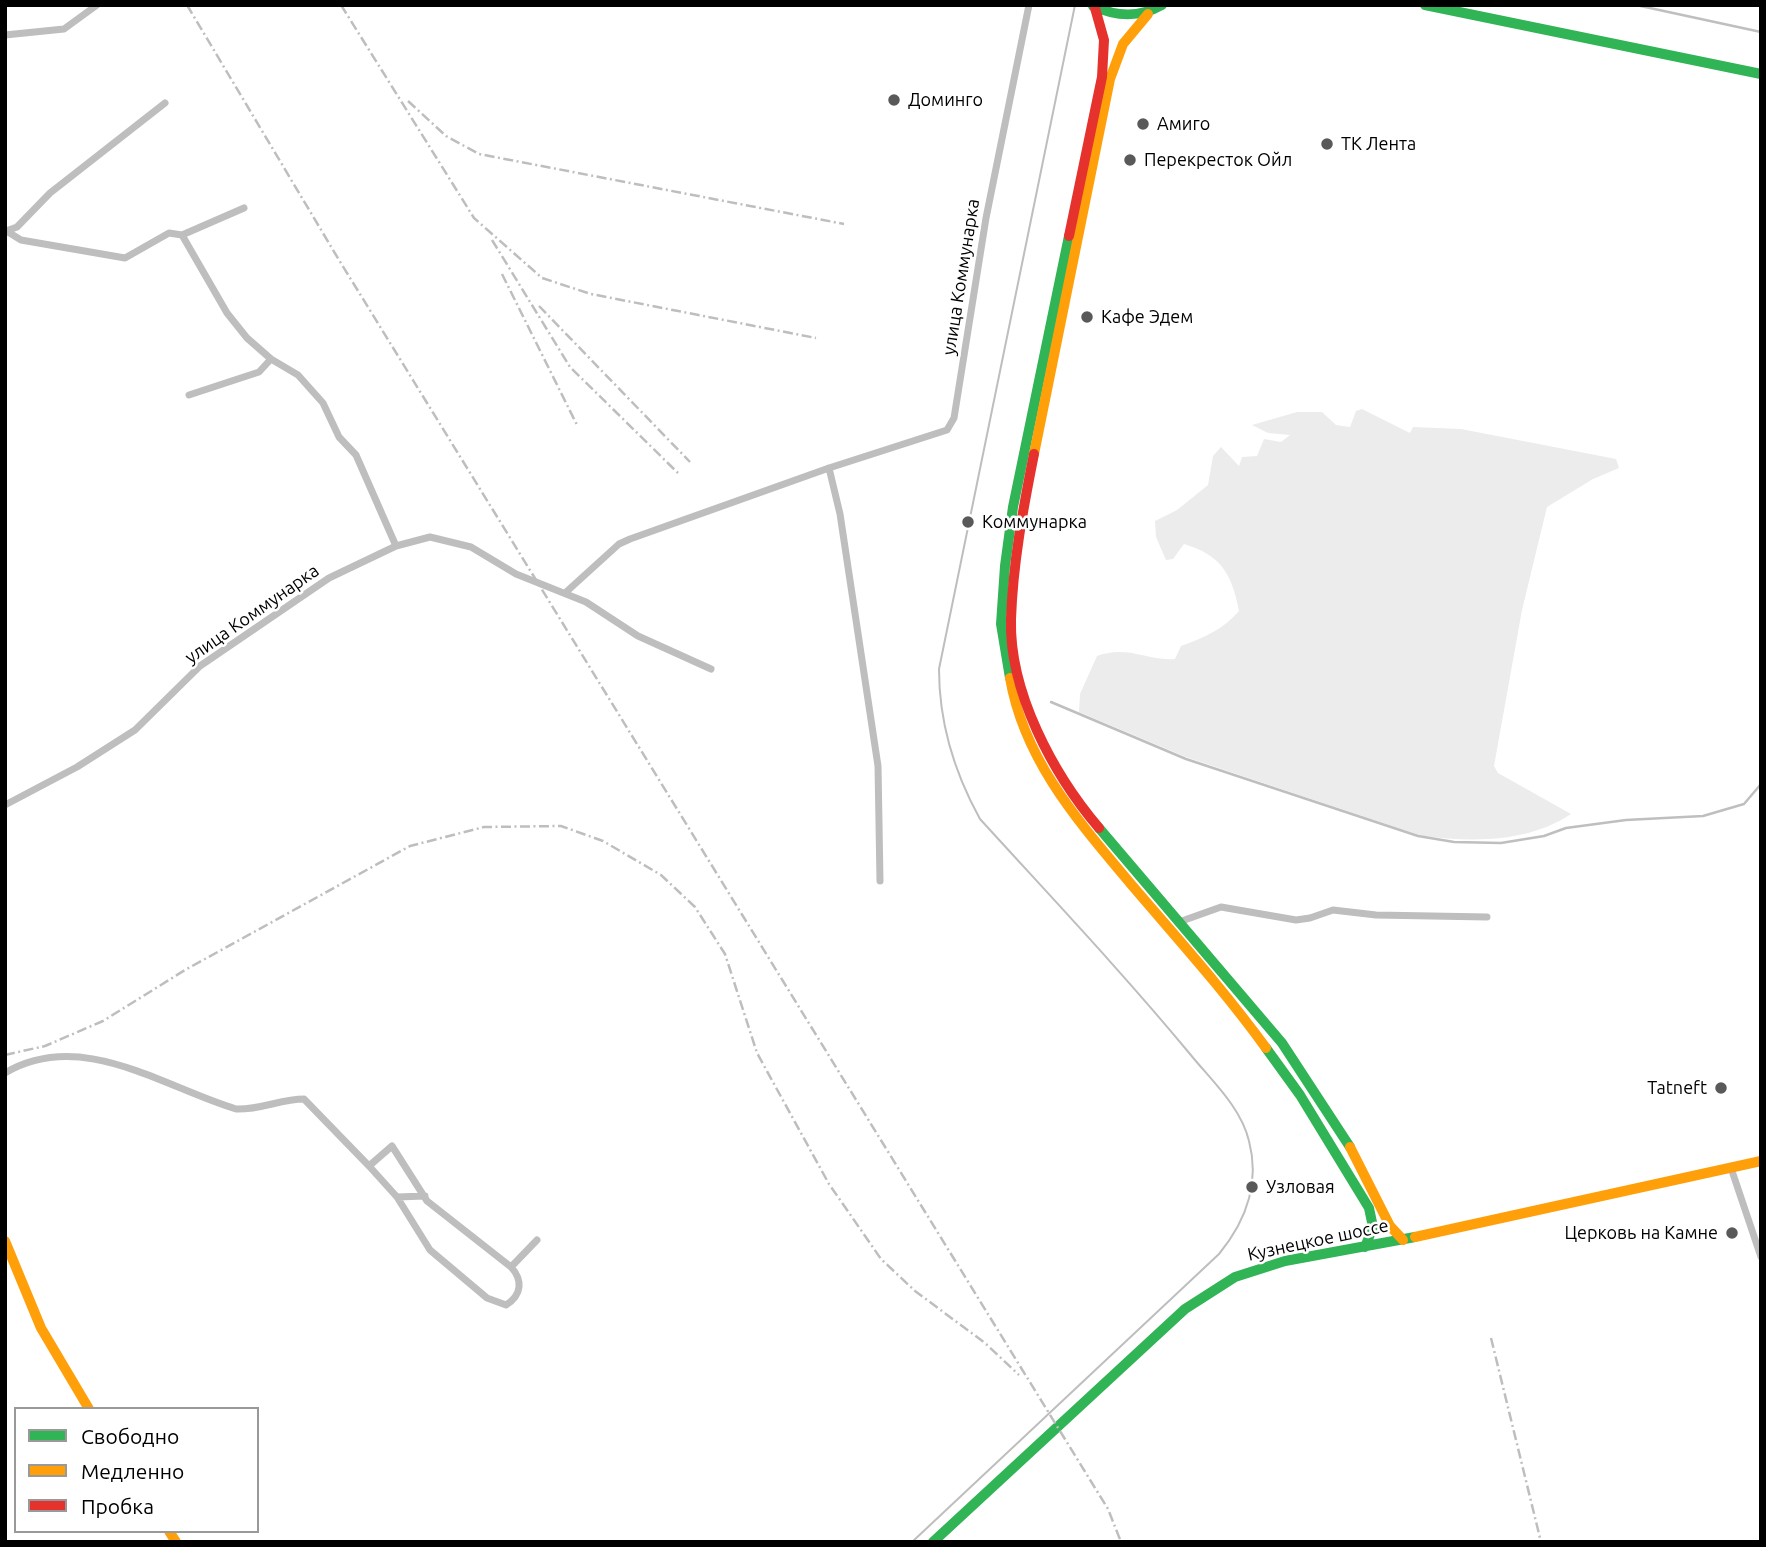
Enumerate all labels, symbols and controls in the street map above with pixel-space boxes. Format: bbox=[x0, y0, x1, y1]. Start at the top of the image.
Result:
place label: Доминго bbox=[908, 89, 983, 111]
marker: Доминго bbox=[886, 92, 902, 108]
place label: Амиго bbox=[1157, 113, 1210, 135]
marker: Амиго bbox=[1135, 116, 1151, 132]
place label: ТК Лента bbox=[1341, 133, 1416, 155]
marker: ТК Лента bbox=[1319, 136, 1335, 152]
place label: Перекресток Ойл bbox=[1144, 149, 1292, 171]
marker: Перекресток Ойл bbox=[1122, 152, 1138, 168]
street label: улица Коммунарка bbox=[938, 197, 984, 357]
place label: Кафе Эдем bbox=[1101, 306, 1193, 328]
marker: Кафе Эдем bbox=[1079, 309, 1095, 325]
place label: Коммунарка bbox=[982, 511, 1087, 533]
marker: Коммунарка bbox=[960, 514, 976, 530]
street label: улица Коммунарка bbox=[181, 560, 323, 668]
place label: Tatneft bbox=[1647, 1077, 1707, 1099]
marker: Tatneft bbox=[1713, 1080, 1729, 1096]
place label: Узловая bbox=[1266, 1176, 1335, 1198]
marker: Узловая bbox=[1244, 1179, 1260, 1195]
street label: Кузнецкое шоссе bbox=[1245, 1214, 1391, 1266]
place label: Церковь на Камне bbox=[1564, 1222, 1718, 1244]
marker: Церковь на Камне bbox=[1724, 1225, 1740, 1241]
legend bbox=[14, 1407, 259, 1533]
text: Свободно bbox=[81, 1424, 179, 1448]
text: Медленно bbox=[81, 1459, 184, 1483]
text: Пробка bbox=[81, 1494, 154, 1518]

